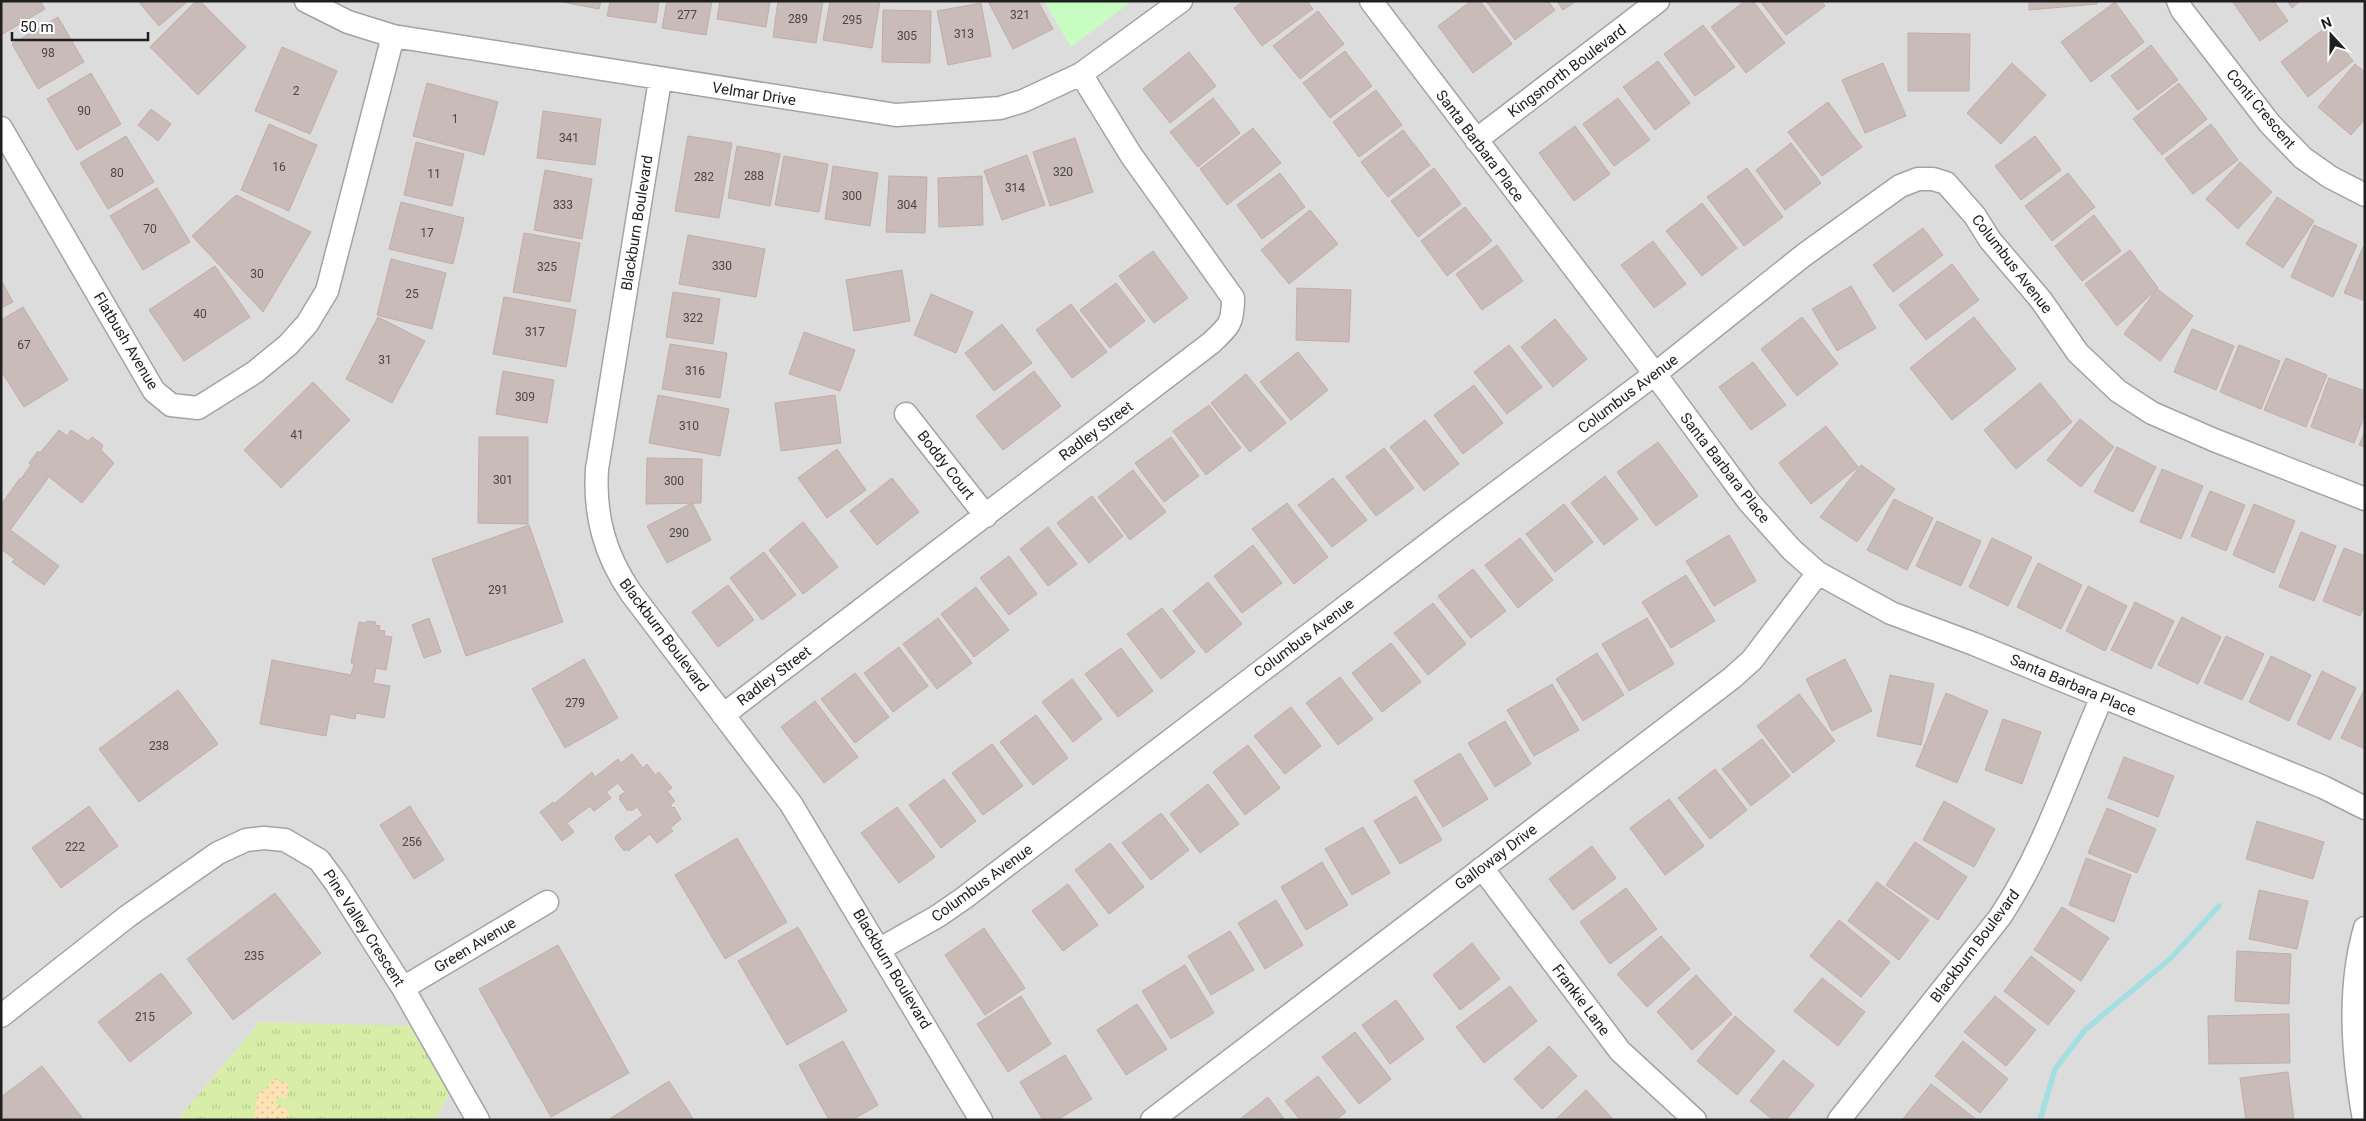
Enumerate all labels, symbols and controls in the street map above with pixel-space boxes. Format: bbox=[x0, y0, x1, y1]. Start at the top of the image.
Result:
house number: 277 bbox=[677, 8, 697, 22]
house number: 321 bbox=[1010, 8, 1030, 22]
scale bar bbox=[12, 10, 149, 42]
north arrow bbox=[2306, 10, 2356, 60]
house number: 289 bbox=[788, 12, 808, 26]
house number: 295 bbox=[842, 13, 862, 27]
text: N bbox=[2319, 14, 2334, 32]
text: 50 m bbox=[20, 18, 54, 36]
street label: Kingsnorth Boulevard bbox=[1504, 21, 1630, 121]
house number: 313 bbox=[954, 27, 974, 41]
house number: 305 bbox=[897, 29, 917, 43]
house number: 98 bbox=[41, 46, 55, 60]
street label: Conti Crescent bbox=[2223, 66, 2300, 152]
street label: Velmar Drive bbox=[711, 78, 797, 110]
house number: 2 bbox=[293, 84, 300, 98]
street label: Santa Barbara Place bbox=[1432, 87, 1528, 205]
house number: 90 bbox=[77, 104, 91, 118]
house number: 1 bbox=[452, 112, 458, 126]
house number: 341 bbox=[559, 131, 579, 145]
street label: Blackburn Boulevard bbox=[617, 154, 657, 292]
house number: 16 bbox=[272, 160, 286, 174]
house number: 320 bbox=[1053, 165, 1073, 179]
house number: 80 bbox=[110, 166, 124, 180]
house number: 11 bbox=[427, 167, 441, 181]
house number: 288 bbox=[744, 169, 764, 183]
house number: 282 bbox=[694, 170, 714, 184]
house number: 314 bbox=[1005, 181, 1025, 195]
house number: 300 bbox=[842, 189, 862, 203]
house number: 333 bbox=[553, 198, 573, 212]
house number: 304 bbox=[897, 198, 917, 212]
street label: Columbus Avenue bbox=[1968, 211, 2056, 317]
house number: 70 bbox=[143, 222, 157, 236]
house number: 17 bbox=[420, 226, 434, 240]
house number: 330 bbox=[712, 259, 732, 273]
house number: 325 bbox=[537, 260, 557, 274]
house number: 30 bbox=[250, 267, 264, 281]
house number: 25 bbox=[405, 287, 419, 301]
street label: Flatbush Avenue bbox=[90, 289, 162, 393]
house number: 40 bbox=[193, 307, 207, 321]
house number: 322 bbox=[683, 311, 703, 325]
house number: 317 bbox=[525, 325, 545, 339]
house number: 67 bbox=[17, 338, 31, 352]
street label: Columbus Avenue bbox=[1574, 350, 1682, 437]
house number: 31 bbox=[378, 353, 392, 367]
house number: 316 bbox=[685, 364, 705, 378]
house number: 309 bbox=[515, 390, 535, 404]
street label: Radley Street bbox=[1056, 397, 1137, 465]
street label: Santa Barbara Place bbox=[1676, 409, 1774, 527]
house number: 310 bbox=[679, 419, 699, 433]
street label: Boddy Court bbox=[913, 427, 979, 503]
house number: 41 bbox=[290, 428, 304, 442]
house number: 301 bbox=[493, 473, 513, 487]
house number: 300 bbox=[664, 474, 684, 488]
house number: 290 bbox=[669, 526, 689, 540]
street label: Blackburn Boulevard bbox=[616, 575, 712, 695]
house number: 291 bbox=[488, 583, 508, 597]
street label: Columbus Avenue bbox=[1250, 594, 1358, 681]
street label: Radley Street bbox=[734, 642, 815, 710]
street label: Santa Barbara Place bbox=[2007, 650, 2139, 720]
house number: 279 bbox=[565, 696, 585, 710]
house number: 238 bbox=[149, 739, 169, 753]
street label: Galloway Drive bbox=[1451, 820, 1541, 894]
house number: 256 bbox=[402, 835, 422, 849]
house number: 222 bbox=[65, 840, 85, 854]
street label: Columbus Avenue bbox=[928, 840, 1036, 926]
street label: Pine Valley Crescent bbox=[319, 866, 409, 990]
street label: Blackburn Boulevard bbox=[1927, 886, 2023, 1006]
street label: Blackburn Boulevard bbox=[849, 906, 935, 1032]
street label: Green Avenue bbox=[431, 914, 519, 976]
house number: 235 bbox=[244, 949, 264, 963]
street label: Frankie Lane bbox=[1548, 961, 1614, 1039]
house number: 215 bbox=[135, 1010, 155, 1024]

